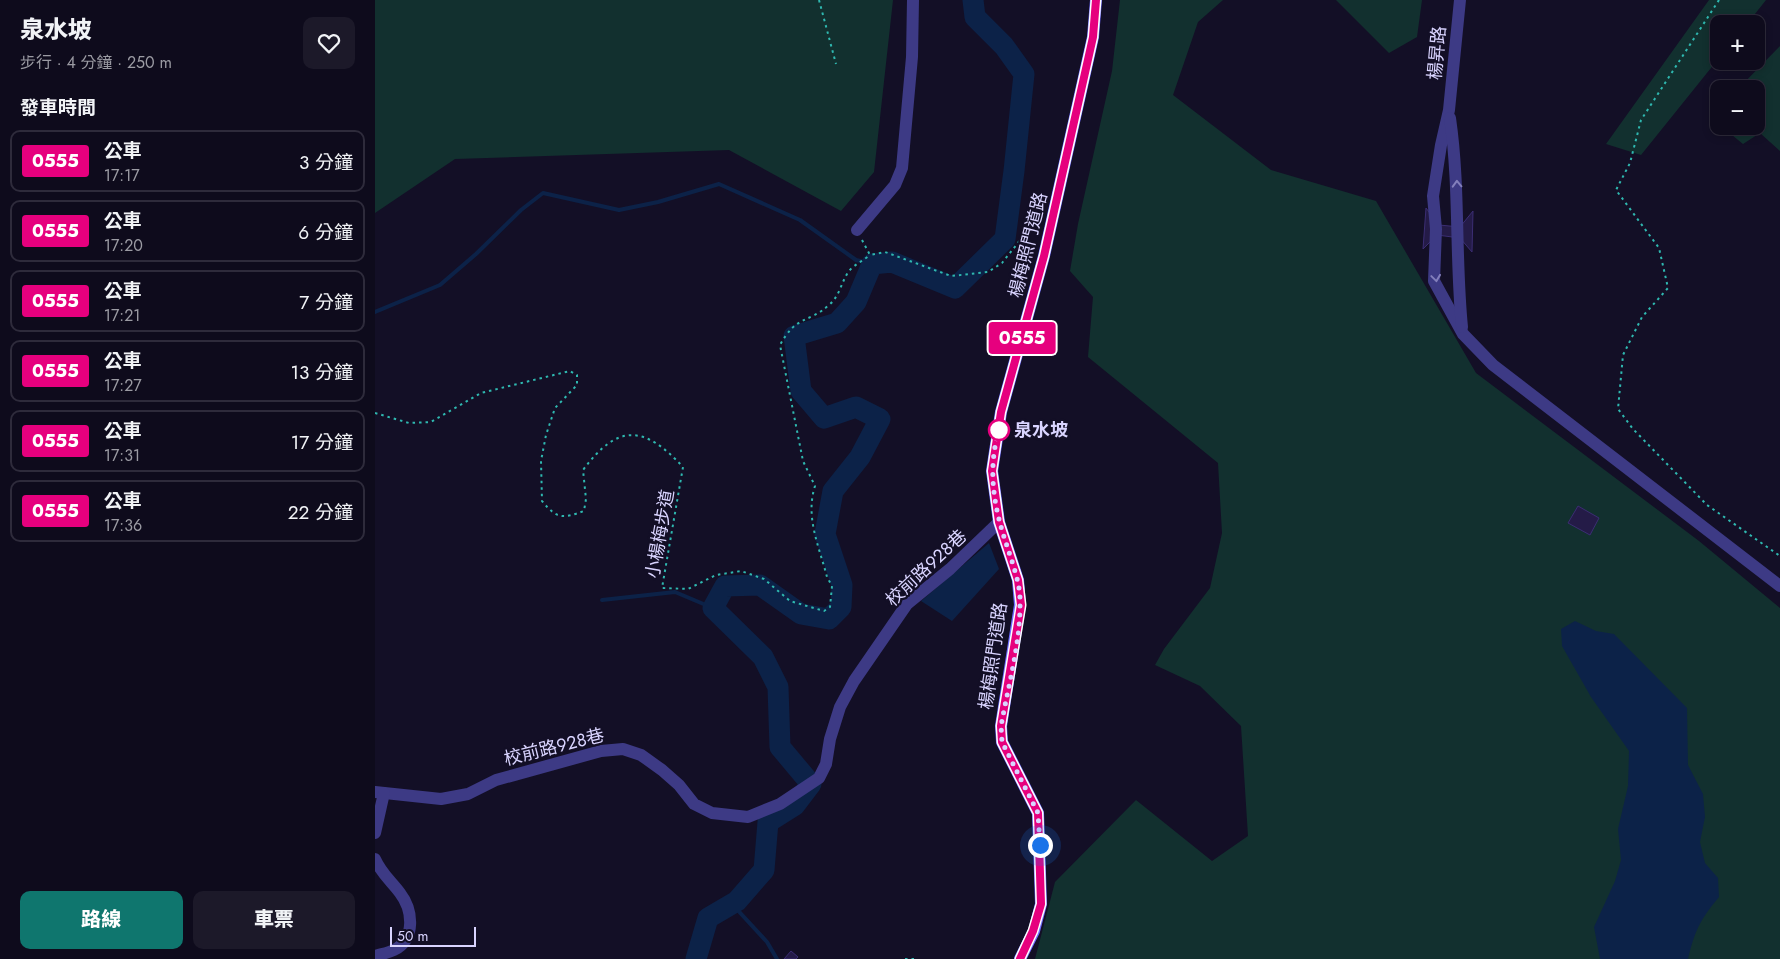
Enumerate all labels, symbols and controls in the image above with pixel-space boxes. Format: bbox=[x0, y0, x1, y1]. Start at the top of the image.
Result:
text: 泉水坡 bbox=[20, 12, 92, 47]
map controls bbox=[1710, 15, 1765, 135]
button: + bbox=[1710, 15, 1765, 70]
button: heart bbox=[303, 17, 355, 69]
street label: 楊昇路 bbox=[1422, 25, 1452, 81]
text: 步行 · 4 分鐘 · 250 m bbox=[20, 51, 172, 74]
button: − bbox=[1710, 80, 1765, 135]
text: 發車時間 bbox=[20, 94, 96, 121]
text: 公車 bbox=[104, 137, 142, 164]
text: 0555 bbox=[32, 148, 79, 174]
text: 3 分鐘 bbox=[299, 149, 353, 176]
text: 17:17 bbox=[104, 164, 140, 187]
one-way arrow bbox=[1451, 180, 1462, 188]
street label: 楊梅照門道路 bbox=[1002, 189, 1054, 301]
text: 公車 bbox=[104, 207, 142, 234]
text: 0555 bbox=[32, 218, 79, 244]
text: 6 分鐘 bbox=[298, 219, 353, 246]
text: 17:20 bbox=[104, 234, 143, 257]
one-way arrow bbox=[1430, 273, 1440, 282]
text: 公車 bbox=[104, 277, 142, 304]
text: 0555 bbox=[32, 288, 79, 314]
text: 7 分鐘 bbox=[299, 289, 353, 316]
text: 17:21 bbox=[104, 304, 140, 327]
line badge: 0555 bbox=[987, 322, 1057, 354]
text: 0555 bbox=[999, 325, 1045, 351]
text: 公車 bbox=[104, 347, 142, 374]
text: 0555 bbox=[32, 358, 79, 384]
text: 13 分鐘 bbox=[290, 359, 353, 386]
text: 17:27 bbox=[104, 374, 142, 397]
text: 公車 bbox=[104, 417, 142, 444]
place label: 泉水坡 bbox=[1014, 417, 1068, 443]
marker: 泉水坡 bbox=[988, 419, 1010, 441]
text: 0555 bbox=[32, 428, 79, 454]
text: 17 分鐘 bbox=[291, 429, 353, 456]
text: 17:31 bbox=[104, 444, 140, 467]
text: 公車 bbox=[104, 487, 142, 514]
street label: 小楊梅步道 bbox=[639, 487, 681, 581]
text: 0555 bbox=[32, 498, 79, 524]
text: 22 分鐘 bbox=[288, 499, 353, 526]
text: 17:36 bbox=[104, 514, 142, 537]
street label: 校前路928巷 bbox=[880, 524, 972, 612]
street label: 楊梅照門道路 bbox=[973, 601, 1013, 711]
street label: 校前路928巷 bbox=[501, 722, 607, 772]
your location bbox=[1028, 833, 1053, 858]
button: 路線 bbox=[20, 891, 183, 949]
button: 車票 bbox=[193, 891, 355, 949]
scale bar bbox=[390, 924, 476, 947]
text: 50 m bbox=[397, 926, 428, 946]

